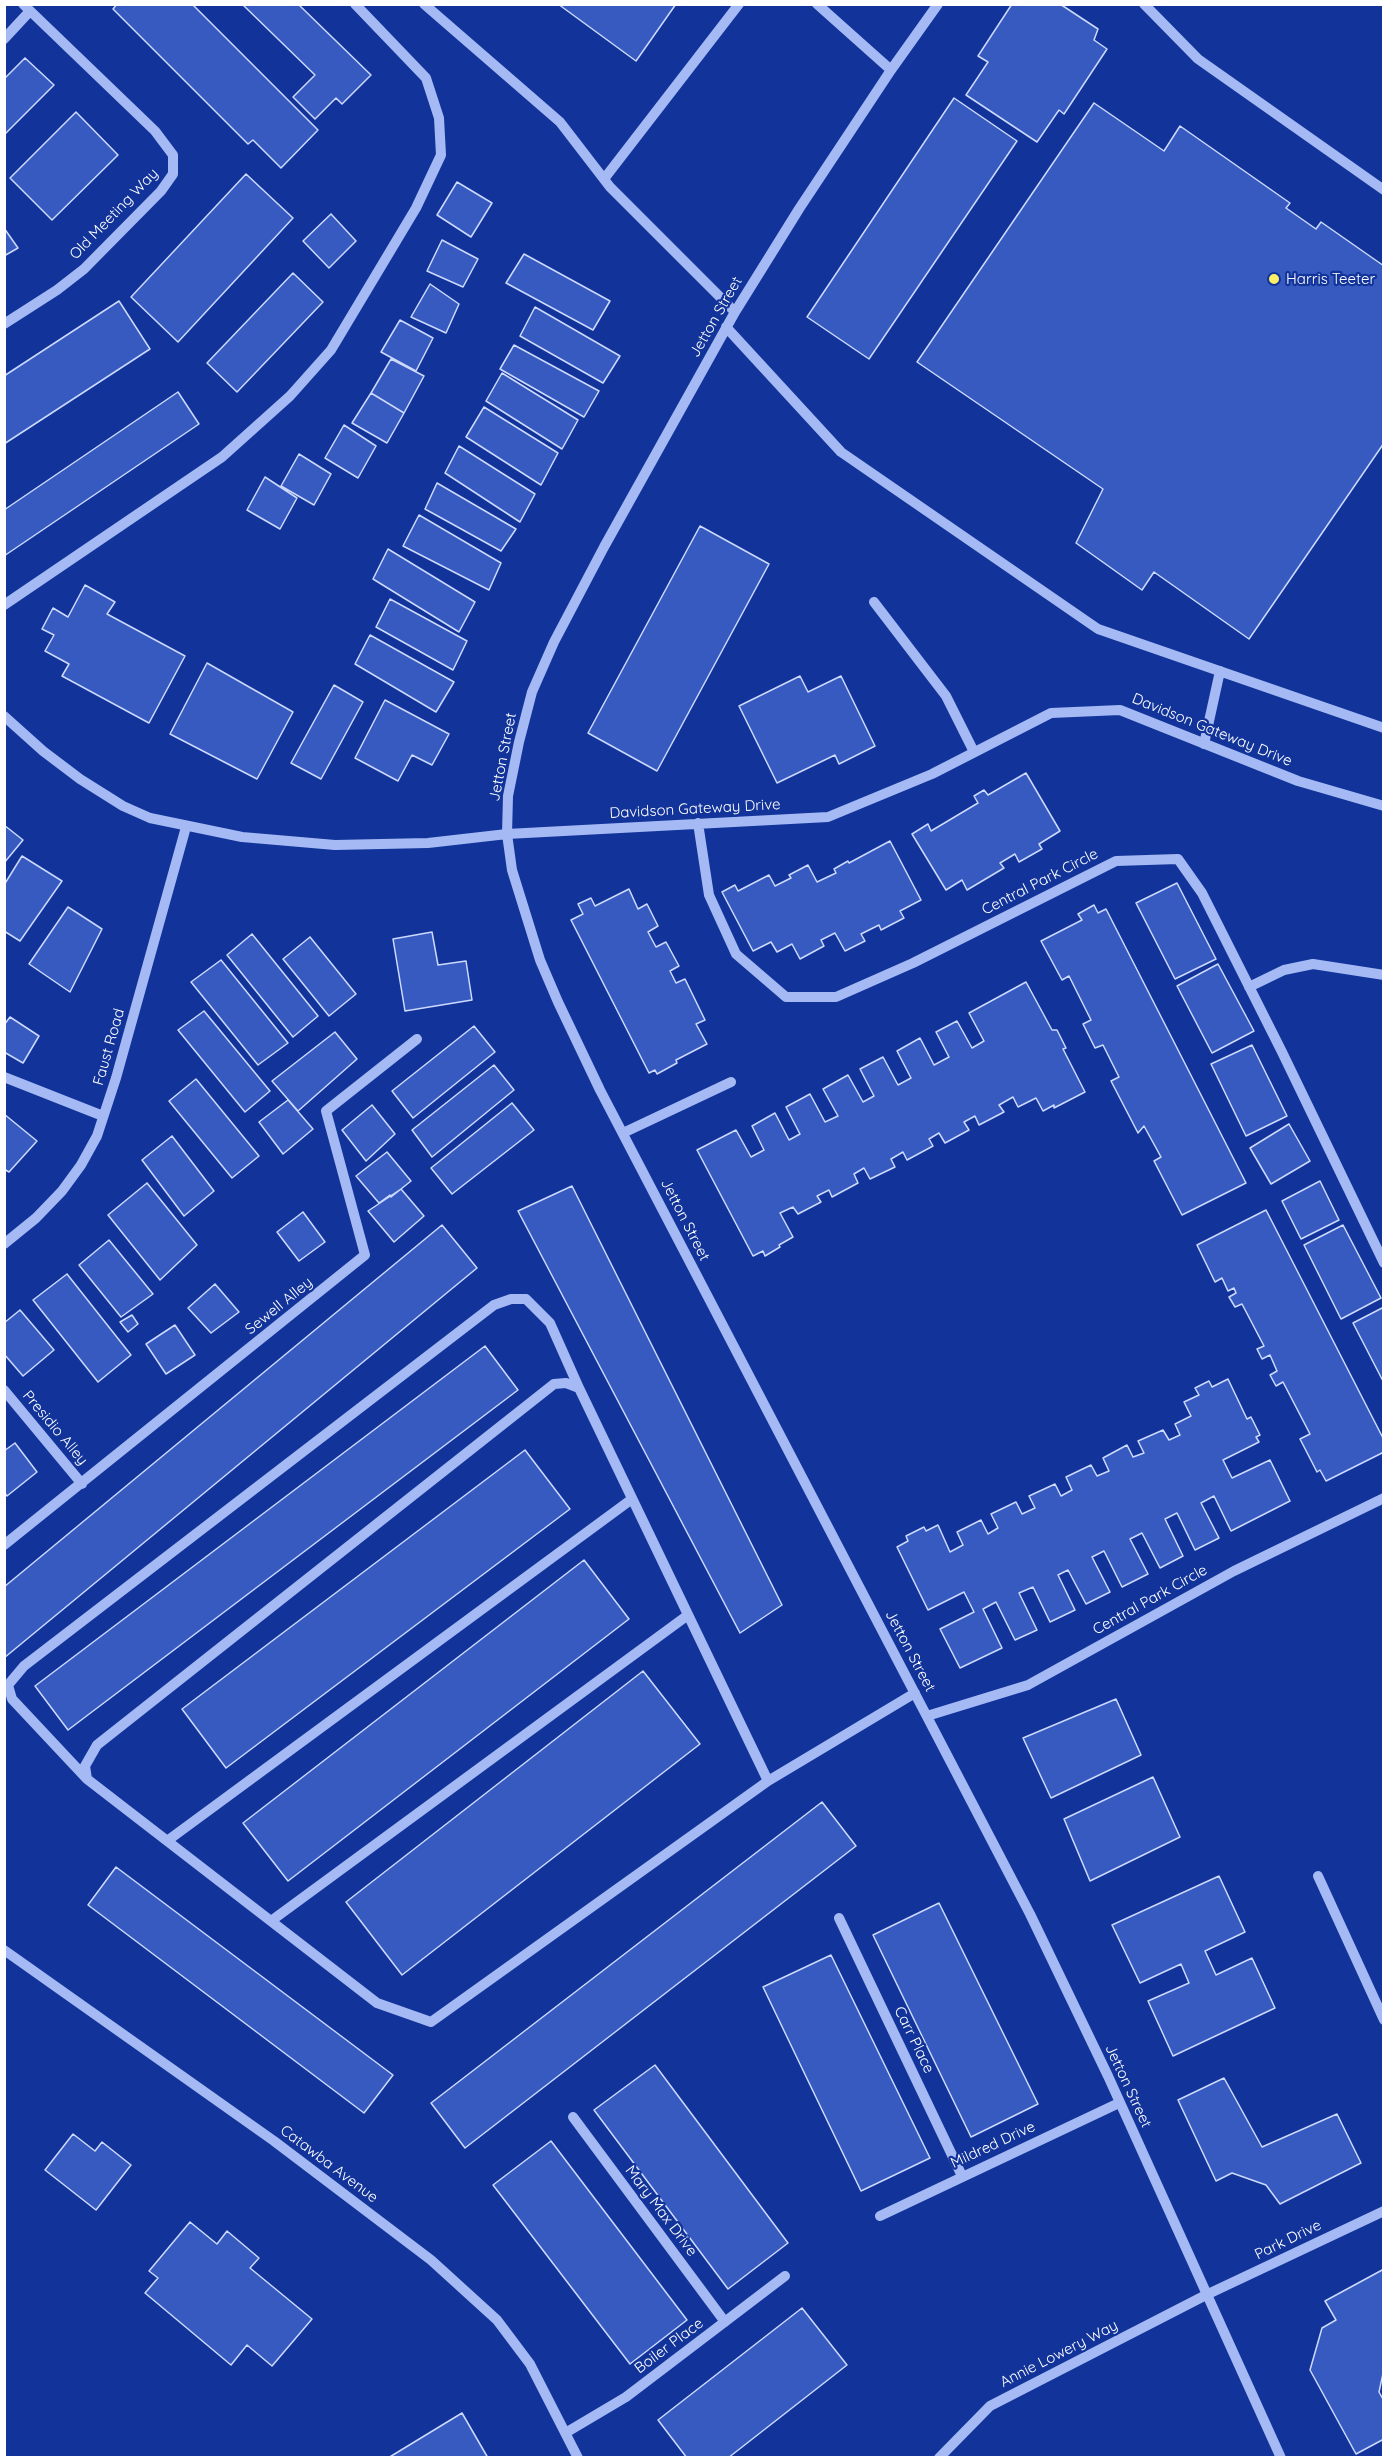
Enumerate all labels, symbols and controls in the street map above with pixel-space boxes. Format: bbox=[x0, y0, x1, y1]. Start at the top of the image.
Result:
street label: Old Meeting Way bbox=[66, 165, 162, 263]
place label: Harris Teeter bbox=[1286, 270, 1375, 288]
marker: Harris Teeter bbox=[1267, 272, 1281, 286]
street label: Jetton Street bbox=[686, 274, 746, 360]
street label: Davidson Gateway Drive bbox=[1129, 690, 1295, 770]
street label: Jetton Street bbox=[486, 711, 520, 803]
street label: Davidson Gateway Drive bbox=[609, 796, 781, 822]
street label: Central Park Circle bbox=[979, 845, 1101, 919]
street label: Faust Road bbox=[89, 1007, 129, 1087]
street label: Jetton Street bbox=[657, 1176, 713, 1264]
street label: Sewell Alley bbox=[242, 1274, 316, 1338]
street label: Presidio Alley bbox=[19, 1387, 91, 1469]
street label: Central Park Circle bbox=[1090, 1561, 1210, 1639]
street label: Jetton Street bbox=[881, 1607, 939, 1695]
street label: Carr Place bbox=[890, 2004, 938, 2076]
street label: Jetton Street bbox=[1101, 2041, 1155, 2131]
street label: Mildred Drive bbox=[948, 2118, 1038, 2172]
street label: Catawba Avenue bbox=[277, 2121, 381, 2207]
street label: Mary Max Drive bbox=[621, 2162, 701, 2260]
street label: Park Drive bbox=[1252, 2216, 1324, 2264]
street label: Boiler Place bbox=[631, 2314, 707, 2378]
street label: Annie Lowery Way bbox=[997, 2316, 1121, 2392]

